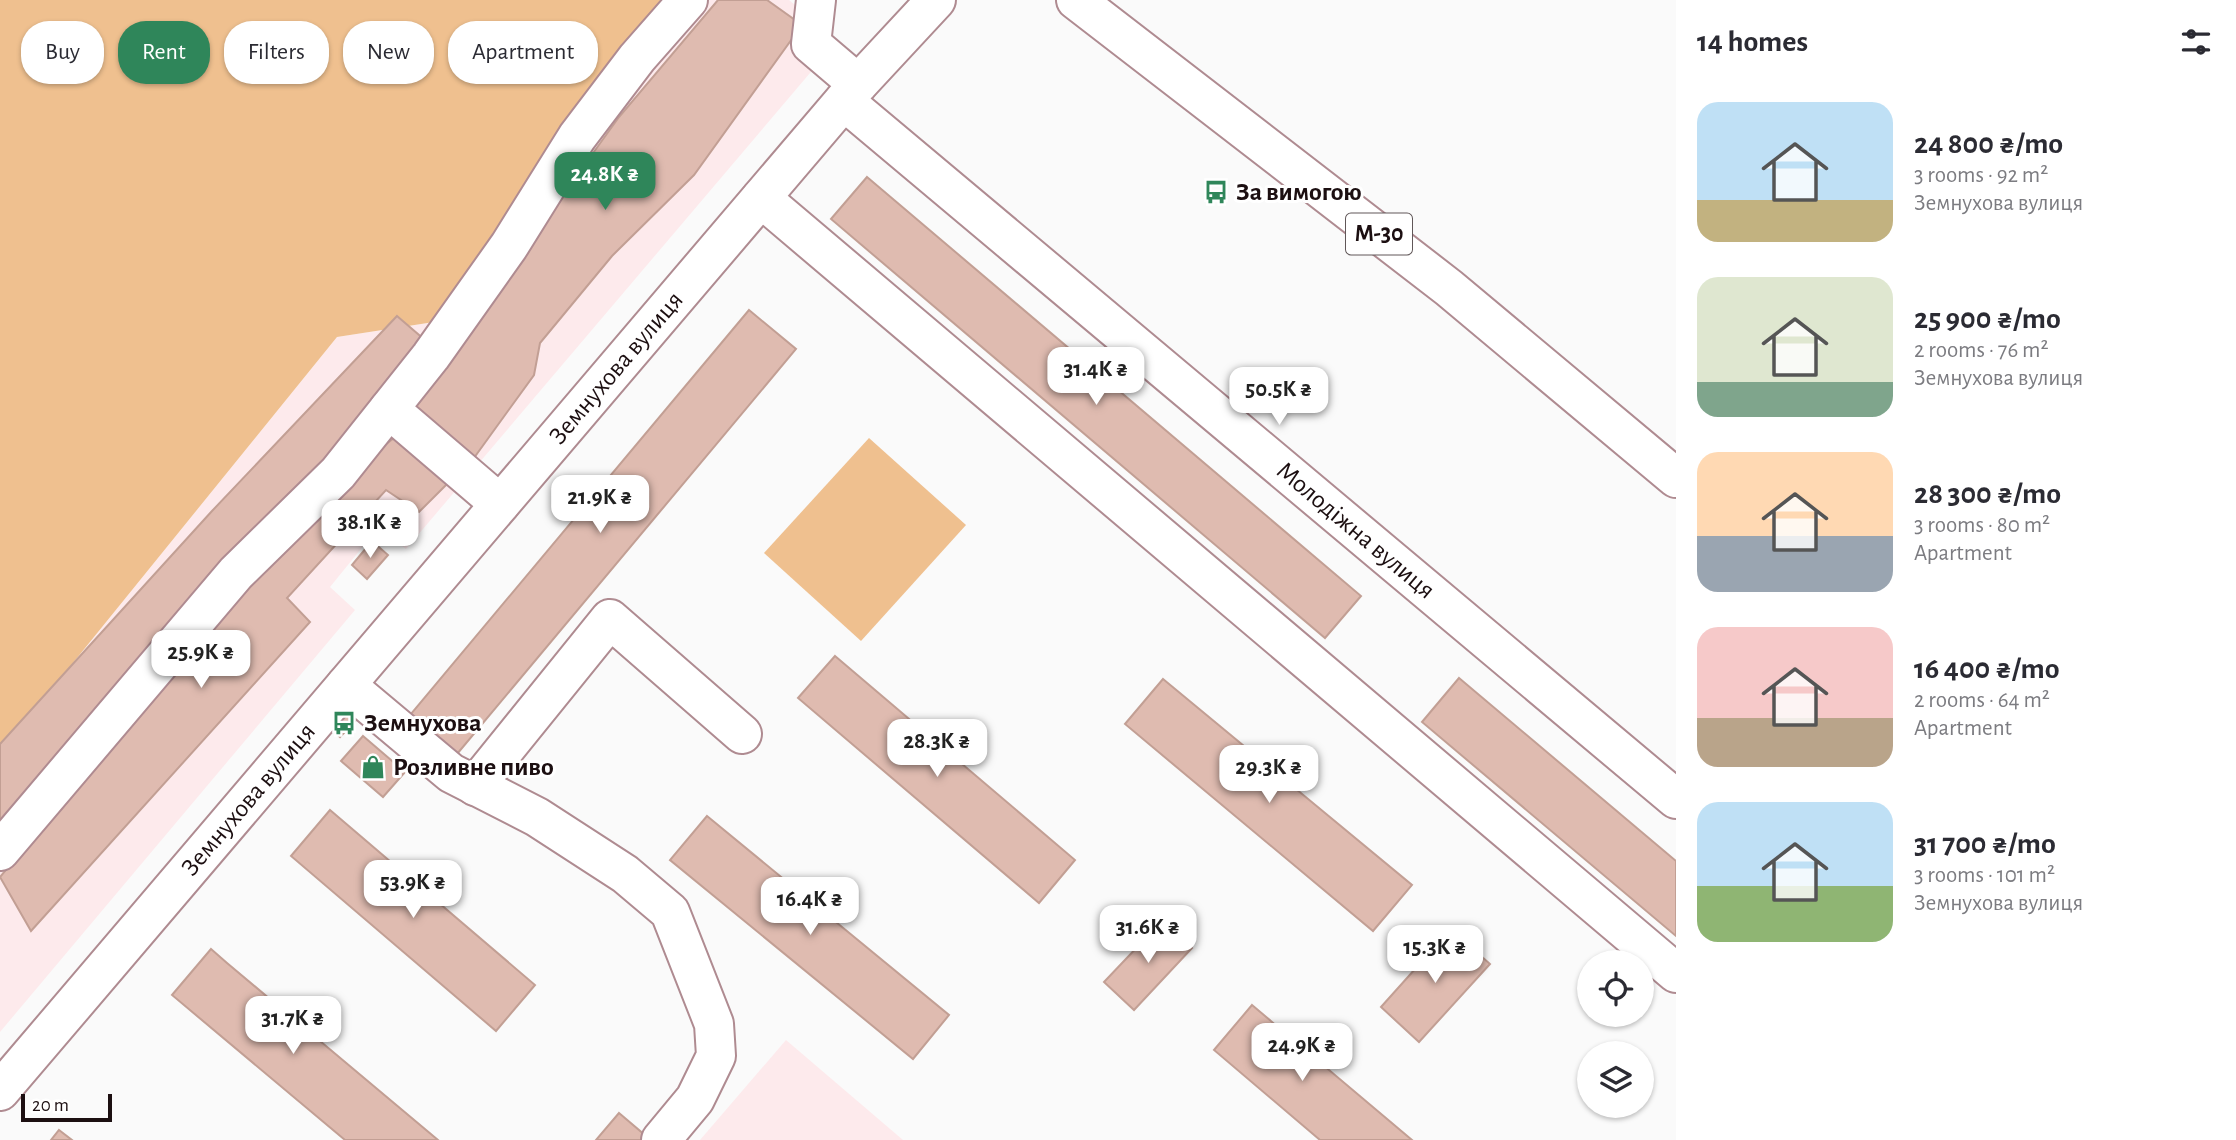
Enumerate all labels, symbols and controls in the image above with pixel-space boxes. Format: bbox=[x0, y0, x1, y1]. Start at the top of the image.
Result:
chip: Buy bbox=[21, 21, 104, 84]
chip: Rent bbox=[118, 21, 210, 84]
chip: Filters bbox=[224, 21, 329, 84]
chip: New bbox=[343, 21, 434, 84]
chip: Apartment bbox=[448, 21, 598, 84]
icon: filters bbox=[2177, 23, 2215, 61]
text: 14 homes bbox=[1697, 27, 1808, 57]
text: 24 800 ₴/mo bbox=[1914, 129, 2063, 159]
icon: home bbox=[1753, 130, 1837, 214]
pin: 24.8K ₴ bbox=[540, 152, 670, 212]
text: 24.8K ₴ bbox=[570, 163, 640, 186]
text: 3 rooms · 92 m² bbox=[1914, 164, 2048, 187]
bus stop icon: За вимогою bbox=[1202, 178, 1230, 206]
place label: За вимогою bbox=[1236, 179, 1362, 205]
text: Земнухова вулиця bbox=[1914, 192, 2083, 215]
road number: М-30 bbox=[1346, 214, 1412, 255]
street label: Земнухова вулиця bbox=[544, 287, 688, 449]
text: 25 900 ₴/mo bbox=[1914, 304, 2061, 334]
icon: home bbox=[1753, 305, 1837, 389]
text: 2 rooms · 76 m² bbox=[1914, 339, 2048, 362]
pin: 31.4K ₴ bbox=[1031, 348, 1161, 407]
text: 31.4K ₴ bbox=[1063, 358, 1129, 381]
text: Земнухова вулиця bbox=[1914, 367, 2083, 390]
pin: 50.5K ₴ bbox=[1214, 368, 1344, 427]
text: 50.5K ₴ bbox=[1245, 378, 1313, 401]
street label: Молодіжна вулиця bbox=[1272, 457, 1440, 604]
pin: 21.9K ₴ bbox=[535, 476, 665, 535]
text: 28 300 ₴/mo bbox=[1914, 479, 2061, 509]
icon: home bbox=[1753, 480, 1837, 564]
text: 21.9K ₴ bbox=[567, 486, 633, 509]
pin: 38.1K ₴ bbox=[305, 500, 435, 560]
text: 38.1K ₴ bbox=[338, 511, 402, 534]
text: 3 rooms · 80 m² bbox=[1914, 514, 2050, 537]
text: Apartment bbox=[1914, 542, 2012, 565]
pin: 25.9K ₴ bbox=[136, 630, 266, 690]
text: 25.9K ₴ bbox=[167, 641, 235, 664]
text: 16 400 ₴/mo bbox=[1914, 654, 2060, 684]
icon: home bbox=[1753, 655, 1837, 739]
text: 2 rooms · 64 m² bbox=[1914, 689, 2050, 712]
bus stop icon: Земнухова bbox=[330, 709, 358, 737]
place label: Земнухова bbox=[364, 710, 482, 736]
text: Apartment bbox=[1914, 717, 2012, 740]
street label: Земнухова вулиця bbox=[176, 718, 320, 881]
pin: 28.3K ₴ bbox=[872, 720, 1002, 779]
text: 28.3K ₴ bbox=[903, 730, 971, 753]
pin: 29.3K ₴ bbox=[1204, 746, 1334, 805]
shop icon: Розливне пиво bbox=[359, 753, 387, 781]
place label: Розливне пиво bbox=[393, 754, 554, 780]
text: 29.3K ₴ bbox=[1235, 756, 1303, 779]
text: 31 700 ₴/mo bbox=[1914, 829, 2056, 859]
icon: home bbox=[1753, 830, 1837, 914]
pin: 53.9K ₴ bbox=[348, 860, 478, 920]
text: 3 rooms · 101 m² bbox=[1914, 864, 2055, 887]
text: 53.9K ₴ bbox=[380, 871, 446, 894]
pin: 16.4K ₴ bbox=[745, 878, 875, 937]
text: 16.4K ₴ bbox=[777, 888, 843, 911]
text: Земнухова вулиця bbox=[1914, 892, 2083, 915]
pin: 31.6K ₴ bbox=[1083, 906, 1213, 965]
text: 31.6K ₴ bbox=[1116, 916, 1180, 939]
pin: 15.3K ₴ bbox=[1370, 926, 1500, 985]
text: 15.3K ₴ bbox=[1403, 936, 1467, 959]
map controls bbox=[1577, 950, 1654, 1118]
button: locate bbox=[1577, 950, 1654, 1027]
pin: 31.7K ₴ bbox=[228, 996, 358, 1056]
text: 31.7K ₴ bbox=[261, 1007, 325, 1030]
pin: 24.9K ₴ bbox=[1237, 1024, 1367, 1083]
text: 24.9K ₴ bbox=[1268, 1034, 1336, 1057]
button: layers bbox=[1577, 1041, 1654, 1118]
scale bar bbox=[21, 1091, 112, 1123]
text: 20 m bbox=[32, 1096, 69, 1115]

